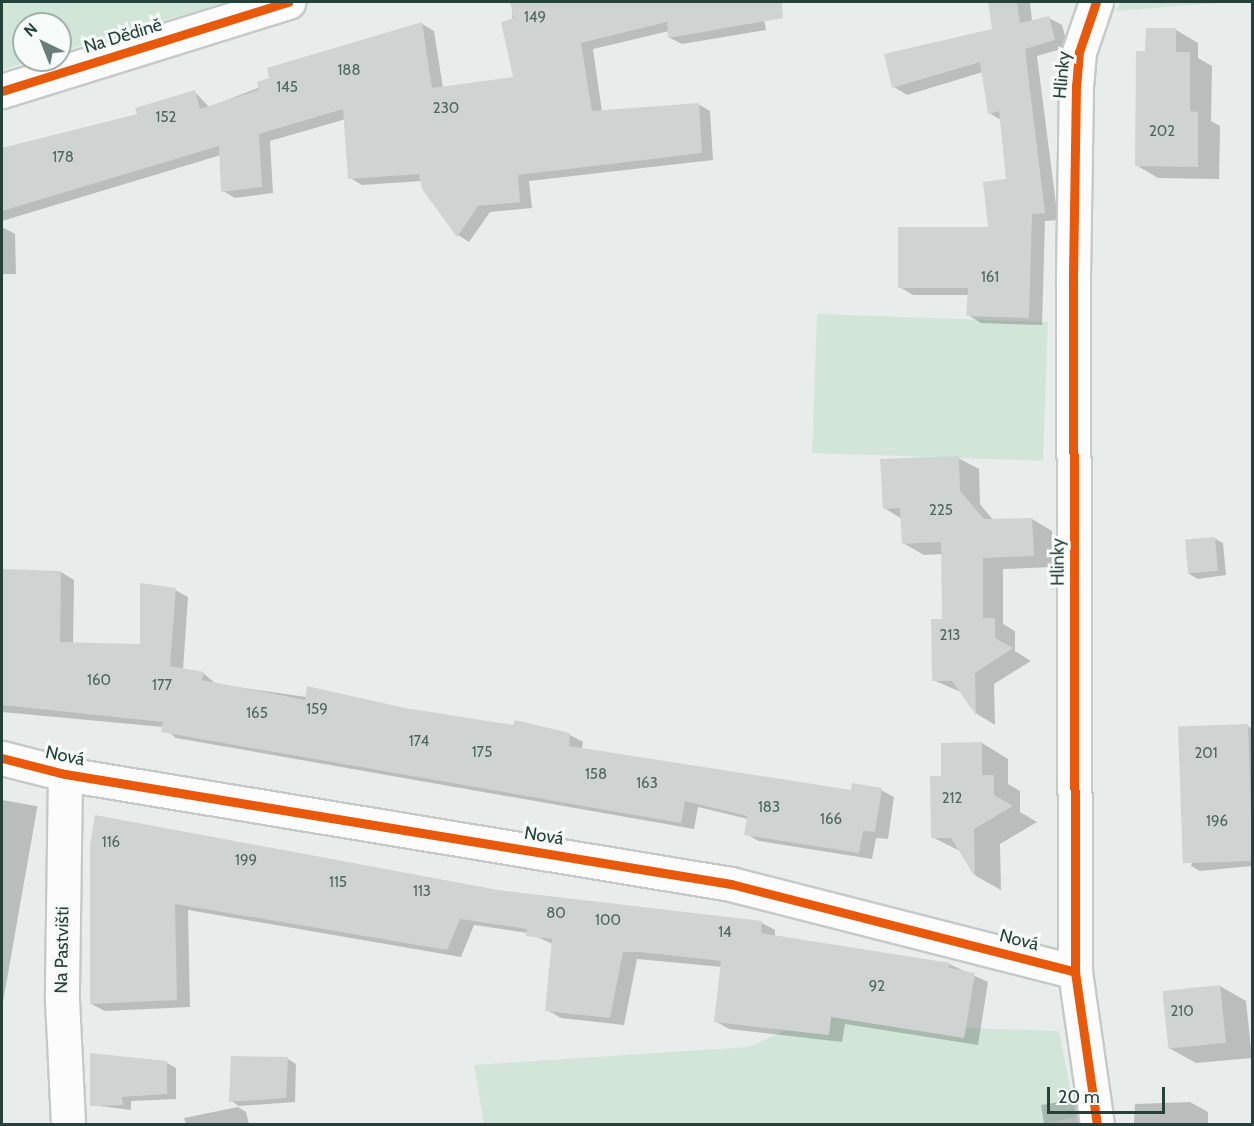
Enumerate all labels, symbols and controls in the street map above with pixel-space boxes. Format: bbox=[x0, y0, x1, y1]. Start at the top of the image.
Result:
house number: 149 bbox=[524, 9, 546, 27]
north arrow bbox=[12, 12, 72, 72]
street label: Na Dědině bbox=[81, 14, 165, 58]
text: N bbox=[20, 19, 41, 41]
street label: Hlinky bbox=[1049, 50, 1075, 100]
house number: 188 bbox=[337, 62, 361, 80]
house number: 145 bbox=[276, 79, 298, 97]
house number: 230 bbox=[433, 100, 459, 118]
house number: 152 bbox=[156, 109, 176, 127]
house number: 202 bbox=[1149, 123, 1175, 141]
house number: 178 bbox=[52, 149, 74, 167]
house number: 161 bbox=[981, 269, 999, 287]
house number: 225 bbox=[929, 502, 953, 520]
street label: Hlinky bbox=[1047, 538, 1069, 586]
house number: 213 bbox=[940, 627, 960, 645]
house number: 160 bbox=[87, 672, 111, 690]
house number: 177 bbox=[152, 677, 172, 695]
house number: 159 bbox=[306, 701, 328, 719]
house number: 165 bbox=[246, 705, 268, 723]
house number: 174 bbox=[409, 733, 429, 751]
street label: Nová bbox=[43, 741, 87, 771]
house number: 175 bbox=[472, 744, 492, 762]
house number: 201 bbox=[1194, 745, 1218, 763]
house number: 158 bbox=[585, 766, 607, 784]
house number: 163 bbox=[636, 775, 658, 793]
house number: 212 bbox=[942, 790, 962, 808]
house number: 183 bbox=[758, 799, 780, 817]
house number: 166 bbox=[820, 811, 842, 829]
house number: 196 bbox=[1206, 813, 1228, 831]
street label: Nová bbox=[523, 822, 565, 850]
house number: 116 bbox=[102, 834, 120, 852]
house number: 199 bbox=[235, 852, 257, 870]
house number: 115 bbox=[329, 874, 347, 892]
house number: 113 bbox=[413, 883, 431, 901]
house number: 80 bbox=[546, 905, 566, 923]
street label: Na Pastvišti bbox=[50, 906, 74, 994]
house number: 100 bbox=[595, 912, 621, 930]
house number: 14 bbox=[718, 924, 732, 942]
street label: Nová bbox=[997, 925, 1041, 955]
house number: 92 bbox=[869, 978, 885, 996]
house number: 210 bbox=[1170, 1003, 1194, 1021]
scale bar bbox=[1050, 1075, 1168, 1113]
text: 20 m bbox=[1058, 1086, 1100, 1108]

